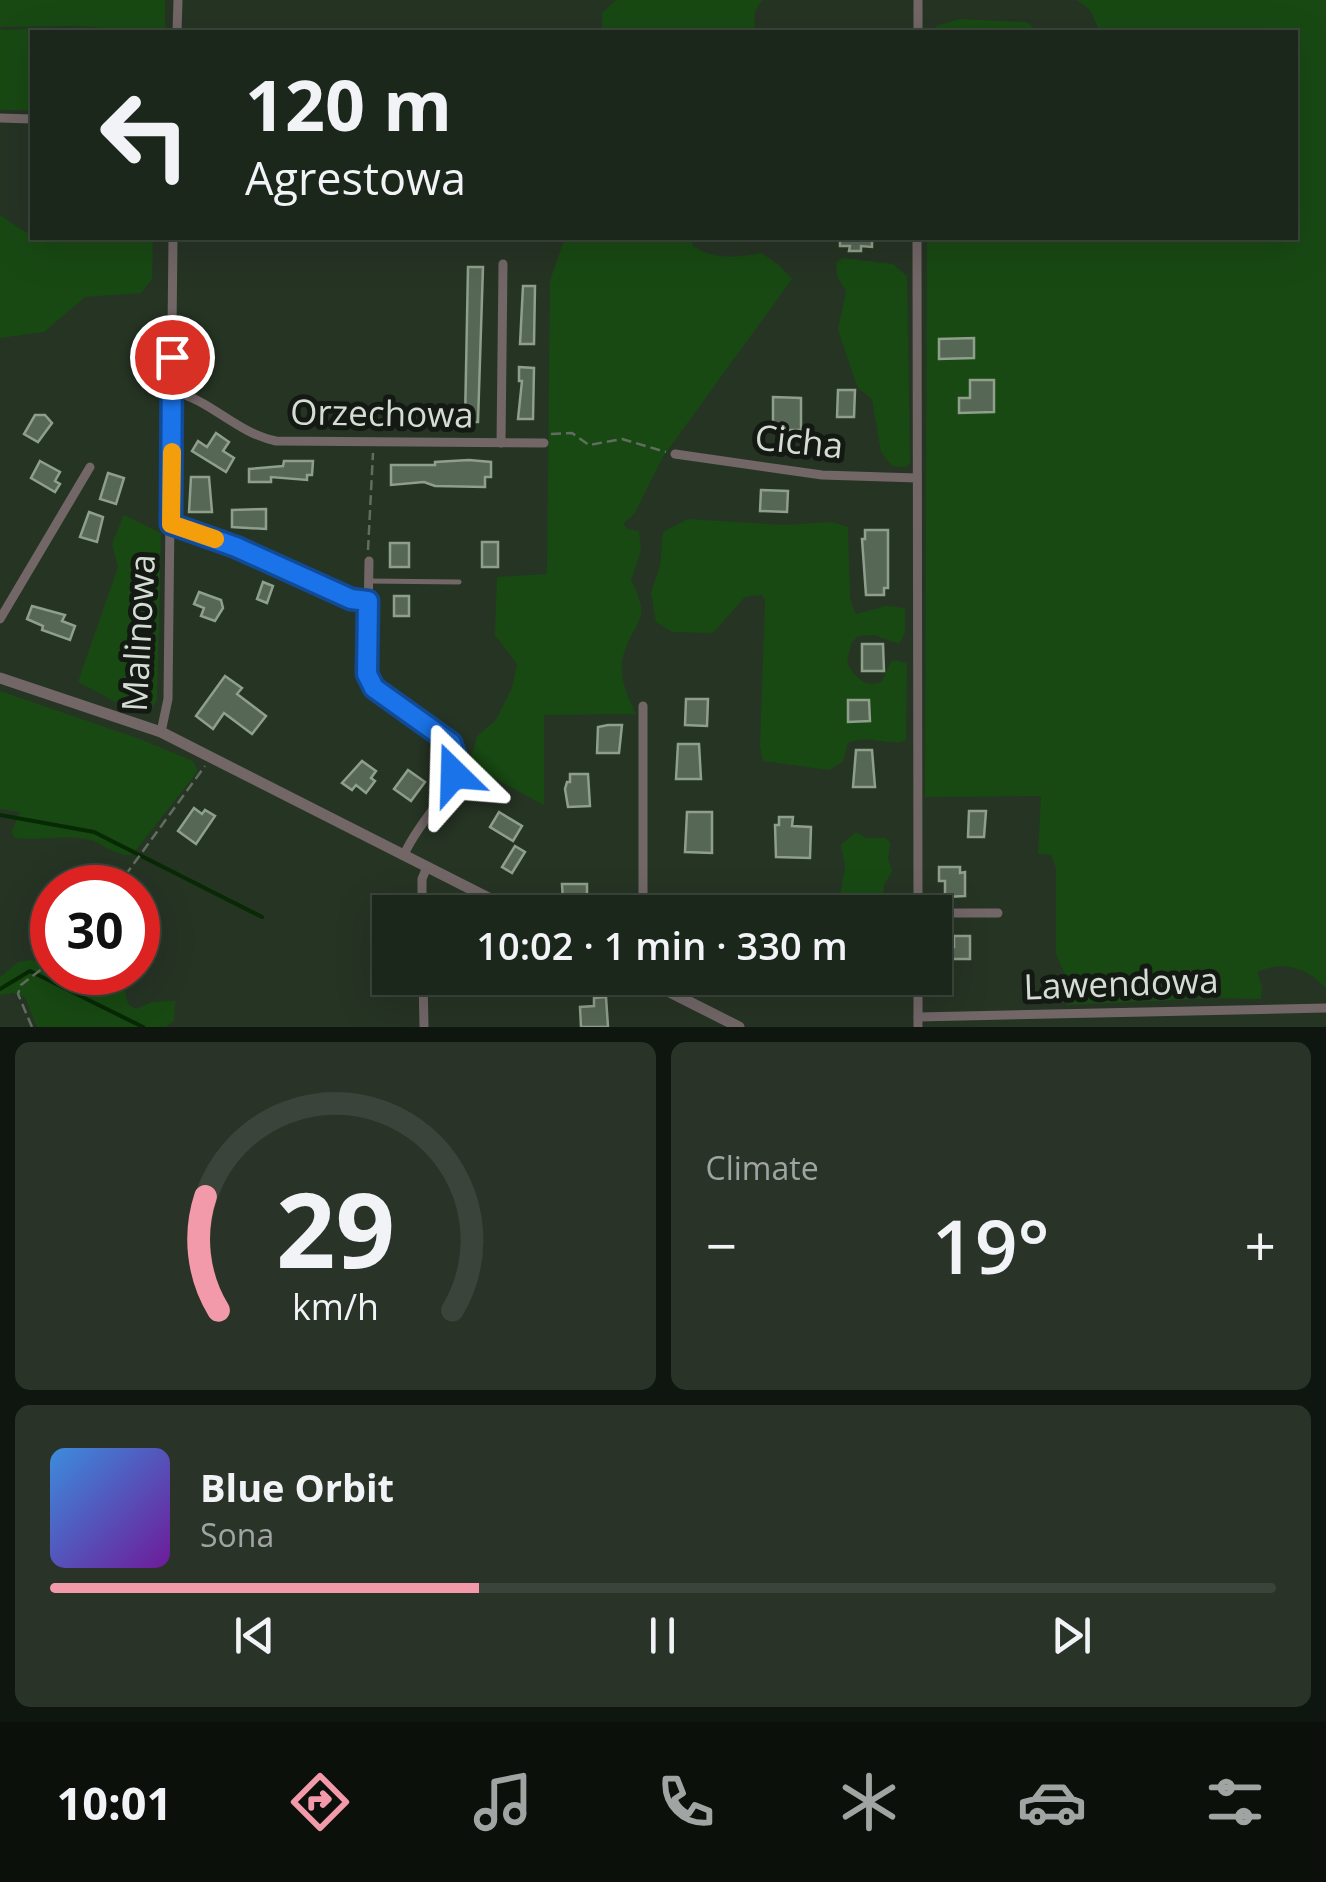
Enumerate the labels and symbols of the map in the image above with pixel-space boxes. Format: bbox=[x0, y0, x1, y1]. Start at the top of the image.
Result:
pin bbox=[130, 315, 215, 400]
street label: Orzechowa bbox=[290, 387, 474, 438]
street label: Cicha bbox=[753, 413, 846, 469]
street label: Malinowa bbox=[110, 553, 165, 713]
position arrow bbox=[402, 722, 506, 826]
speed limit sign: 30 bbox=[30, 865, 160, 995]
street label: Lawendowa bbox=[1023, 956, 1219, 1009]

